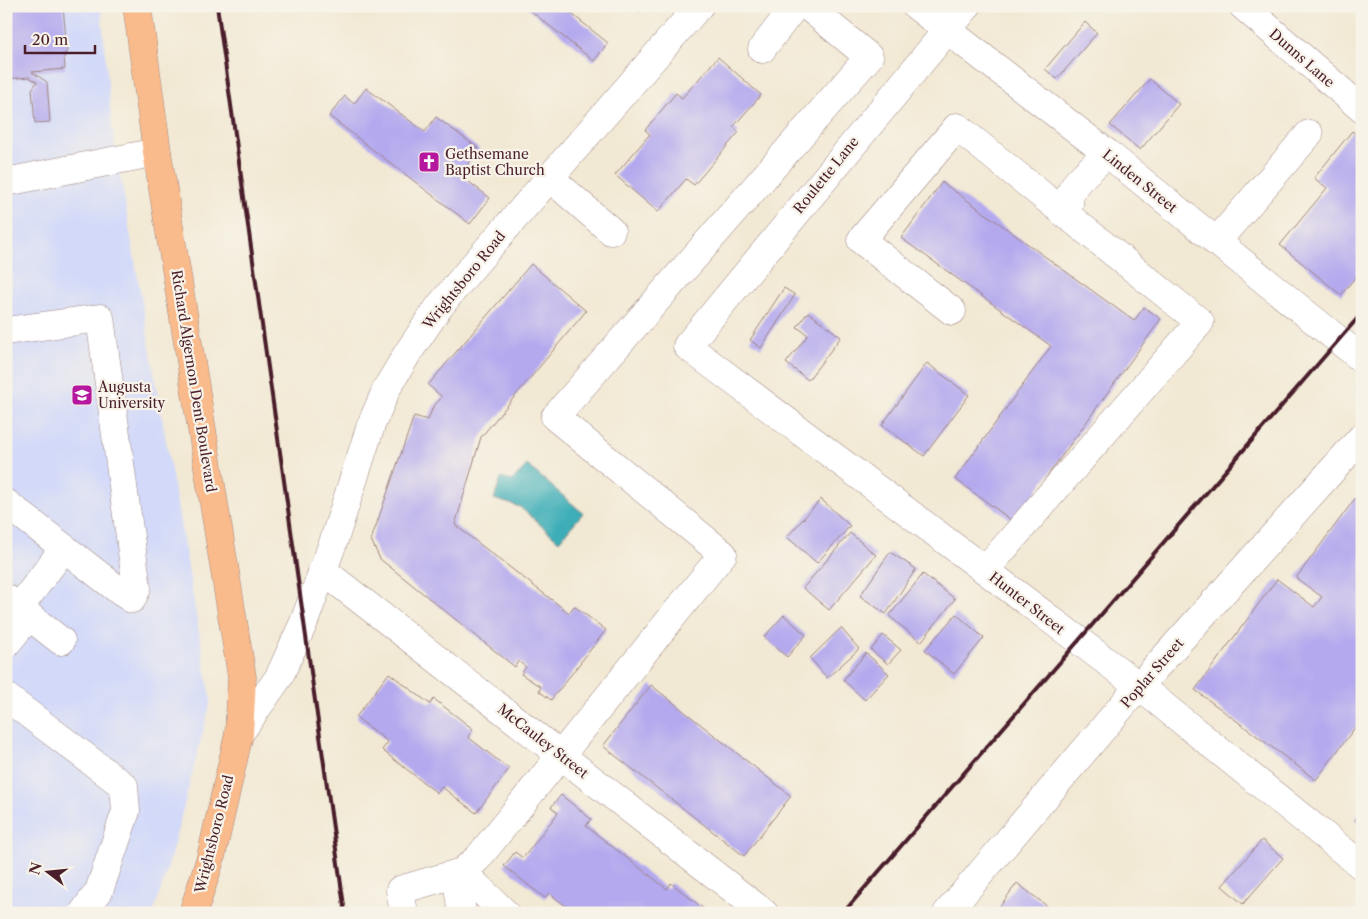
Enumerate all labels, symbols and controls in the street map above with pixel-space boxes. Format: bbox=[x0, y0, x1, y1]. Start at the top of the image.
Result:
scale bar bbox=[25, 22, 95, 54]
street label: Dunns Lane bbox=[1266, 25, 1338, 91]
text: 20 m bbox=[32, 30, 68, 49]
street label: Roulette Lane bbox=[789, 133, 863, 217]
place label: Gethsemane Baptist Church bbox=[445, 145, 545, 179]
street label: Linden Street bbox=[1099, 145, 1181, 217]
church icon: Gethsemane Baptist Church bbox=[417, 150, 441, 174]
street label: Wrightsboro Road bbox=[418, 227, 509, 334]
street label: Richard Algernon Dent Boulevard bbox=[168, 268, 221, 494]
place label: Augusta University bbox=[97, 378, 166, 412]
school or university icon: Augusta University bbox=[70, 383, 94, 407]
street label: Hunter Street bbox=[986, 568, 1068, 638]
street label: Poplar Street bbox=[1117, 634, 1187, 712]
street label: McCauley Street bbox=[494, 700, 592, 782]
street label: Wrightsboro Road bbox=[190, 773, 238, 896]
north arrow bbox=[22, 846, 72, 896]
text: N bbox=[25, 860, 46, 877]

